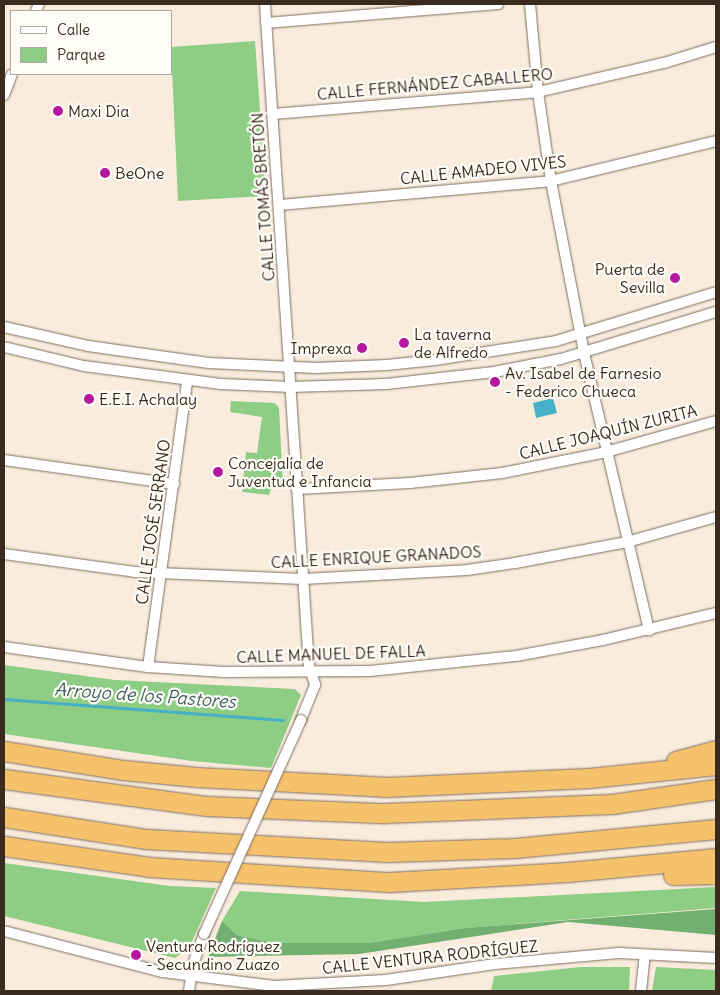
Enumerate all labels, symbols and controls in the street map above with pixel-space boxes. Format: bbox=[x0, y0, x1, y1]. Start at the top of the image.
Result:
legend bbox=[10, 10, 172, 75]
text: Calle bbox=[57, 20, 90, 39]
text: Parque bbox=[57, 45, 105, 64]
street label: CALLE FERNÁNDEZ CABALLERO bbox=[316, 64, 554, 104]
place label: Maxi Dia bbox=[68, 101, 129, 121]
marker: Maxi Dia bbox=[52, 105, 64, 117]
street label: CALLE TOMÁS BRETÓN bbox=[248, 112, 278, 282]
street label: CALLE AMADEO VIVES bbox=[399, 152, 567, 188]
place label: BeOne bbox=[115, 163, 164, 183]
marker: BeOne bbox=[99, 167, 111, 179]
place label: Puerta de Sevilla bbox=[595, 259, 665, 297]
marker: Puerta de Sevilla bbox=[669, 272, 681, 284]
place label: La taverna de Alfredo bbox=[414, 324, 491, 362]
marker: La taverna de Alfredo bbox=[398, 337, 410, 349]
place label: Imprexa bbox=[291, 338, 352, 358]
marker: Imprexa bbox=[356, 342, 368, 354]
place label: Av. Isabel de Farnesio - Federico Chueca bbox=[505, 363, 661, 401]
marker: Av. Isabel de Farnesio - Federico Chueca bbox=[489, 376, 501, 388]
place label: E.E.I. Achalay bbox=[99, 389, 197, 409]
marker: E.E.I. Achalay bbox=[83, 393, 95, 405]
street label: CALLE JOAQUÍN ZURITA bbox=[517, 401, 699, 463]
street label: CALLE JOSÉ SERRANO bbox=[132, 438, 174, 606]
place label: Concejalía de Juventud e Infancia bbox=[228, 453, 372, 491]
marker: Concejalía de Juventud e Infancia bbox=[212, 466, 224, 478]
street label: CALLE ENRIQUE GRANADOS bbox=[270, 542, 482, 572]
street label: CALLE MANUEL DE FALLA bbox=[236, 641, 426, 667]
water label: Arroyo de los Pastores bbox=[54, 679, 236, 713]
place label: Ventura Rodríguez - Secundino Zuazo bbox=[146, 936, 280, 974]
street label: CALLE VENTURA RODRÍGUEZ bbox=[321, 936, 539, 978]
marker: Ventura Rodríguez - Secundino Zuazo bbox=[130, 949, 142, 961]

